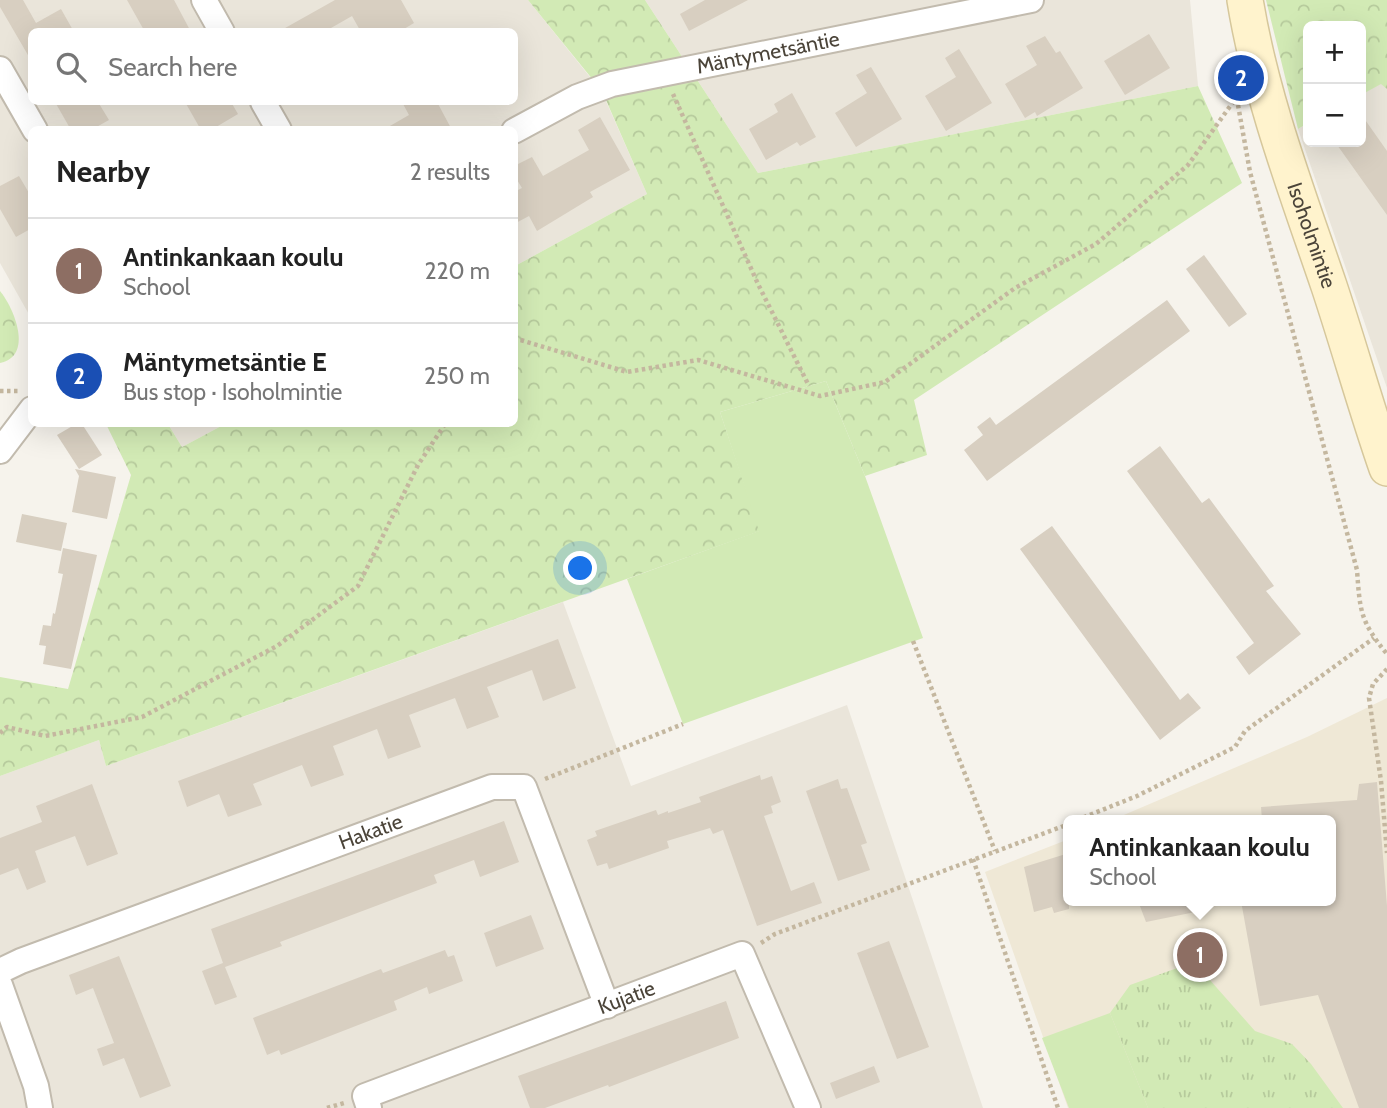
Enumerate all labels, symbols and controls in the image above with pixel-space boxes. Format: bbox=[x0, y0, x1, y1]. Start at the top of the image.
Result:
map controls bbox=[1303, 21, 1366, 147]
button: + bbox=[1303, 21, 1366, 84]
street label: Mäntymetsäntie bbox=[694, 26, 842, 79]
search box bbox=[28, 28, 518, 105]
icon: search bbox=[52, 48, 90, 86]
text: Search here bbox=[108, 51, 237, 83]
pin: 2 bbox=[1218, 52, 1264, 104]
button: − bbox=[1303, 84, 1366, 147]
text: Nearby bbox=[56, 153, 150, 190]
text: 2 results bbox=[410, 158, 490, 186]
street label: Isoholmintie bbox=[1282, 179, 1342, 292]
text: Antinkankaan koulu bbox=[123, 241, 344, 273]
text: 1 bbox=[75, 257, 83, 285]
text: 220 m bbox=[424, 257, 490, 285]
text: School bbox=[123, 273, 190, 301]
text: Mäntymetsäntie E bbox=[123, 346, 327, 378]
text: 2 bbox=[73, 362, 85, 390]
text: 250 m bbox=[424, 362, 490, 390]
text: Bus stop · Isoholmintie bbox=[123, 378, 342, 406]
your location bbox=[563, 551, 597, 585]
street label: Hakatie bbox=[335, 808, 406, 855]
popup bbox=[1063, 815, 1336, 906]
text: Antinkankaan koulu bbox=[1089, 831, 1310, 863]
text: School bbox=[1089, 863, 1156, 891]
pin: 1 bbox=[1177, 929, 1223, 981]
street label: Kujatie bbox=[594, 975, 658, 1019]

